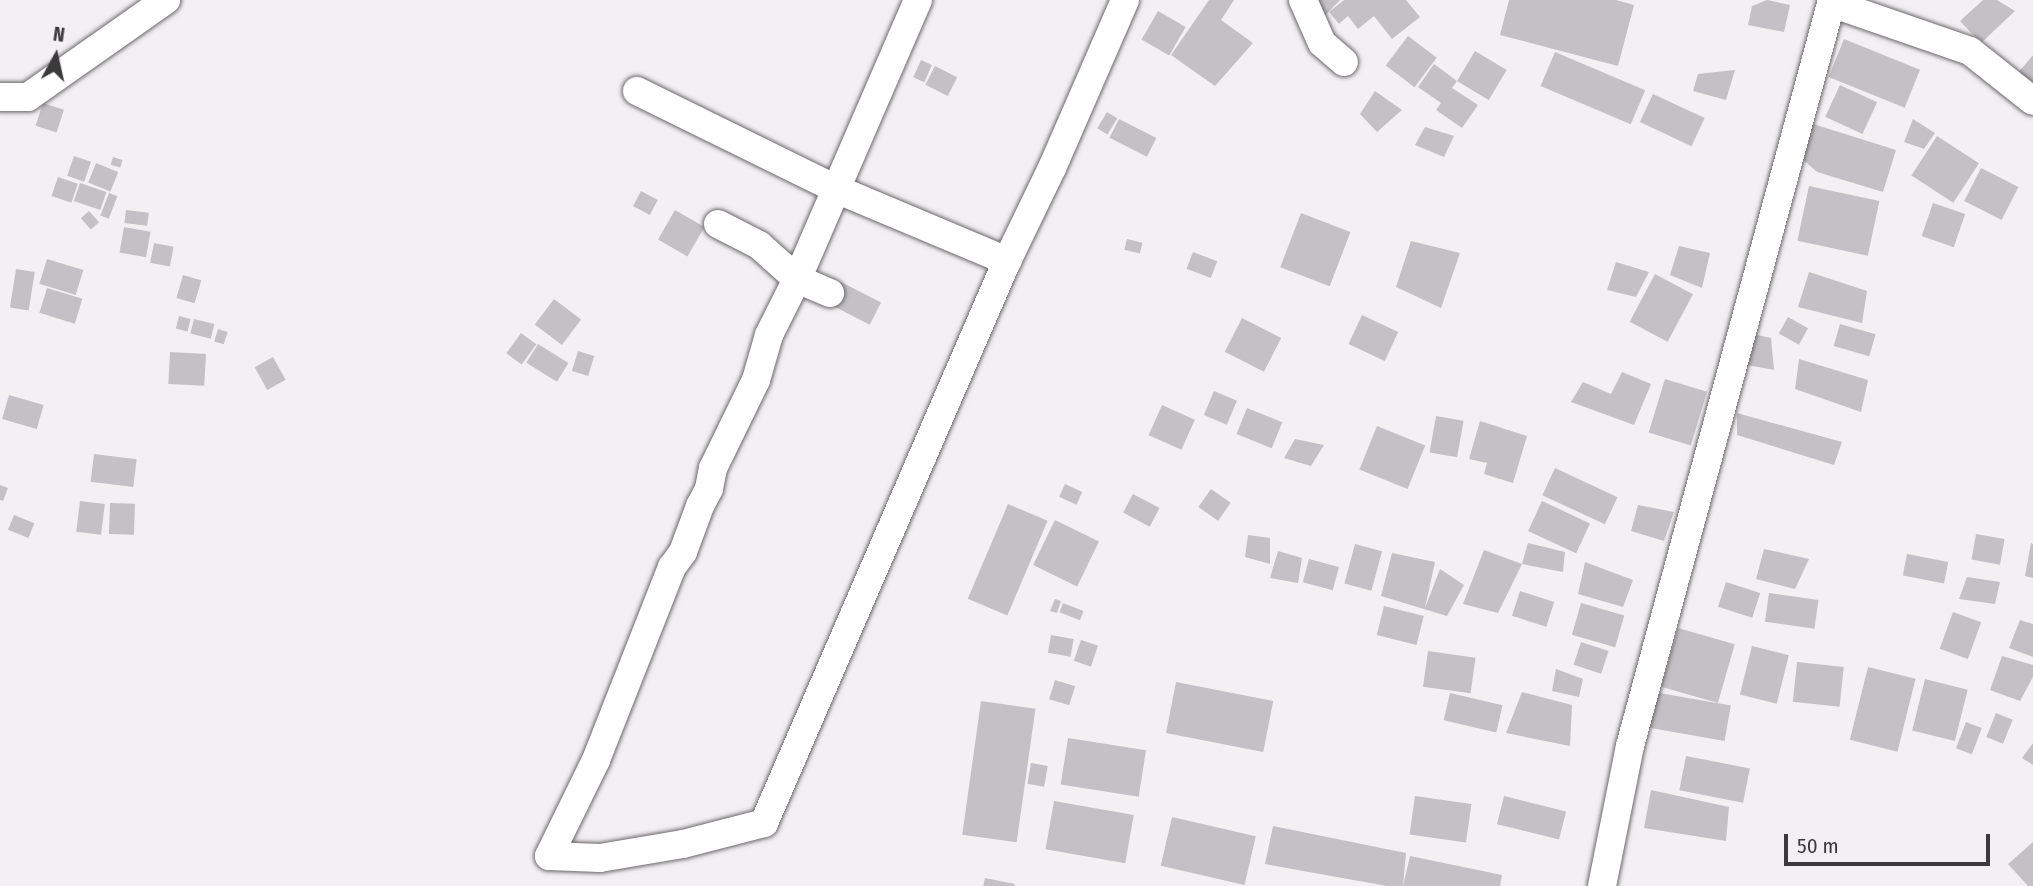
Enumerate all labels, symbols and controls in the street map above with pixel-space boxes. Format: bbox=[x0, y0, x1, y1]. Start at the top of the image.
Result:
north arrow bbox=[21, 21, 91, 91]
text: N bbox=[52, 23, 66, 47]
scale bar bbox=[1788, 820, 1994, 864]
text: 50 m bbox=[1797, 833, 1839, 859]

